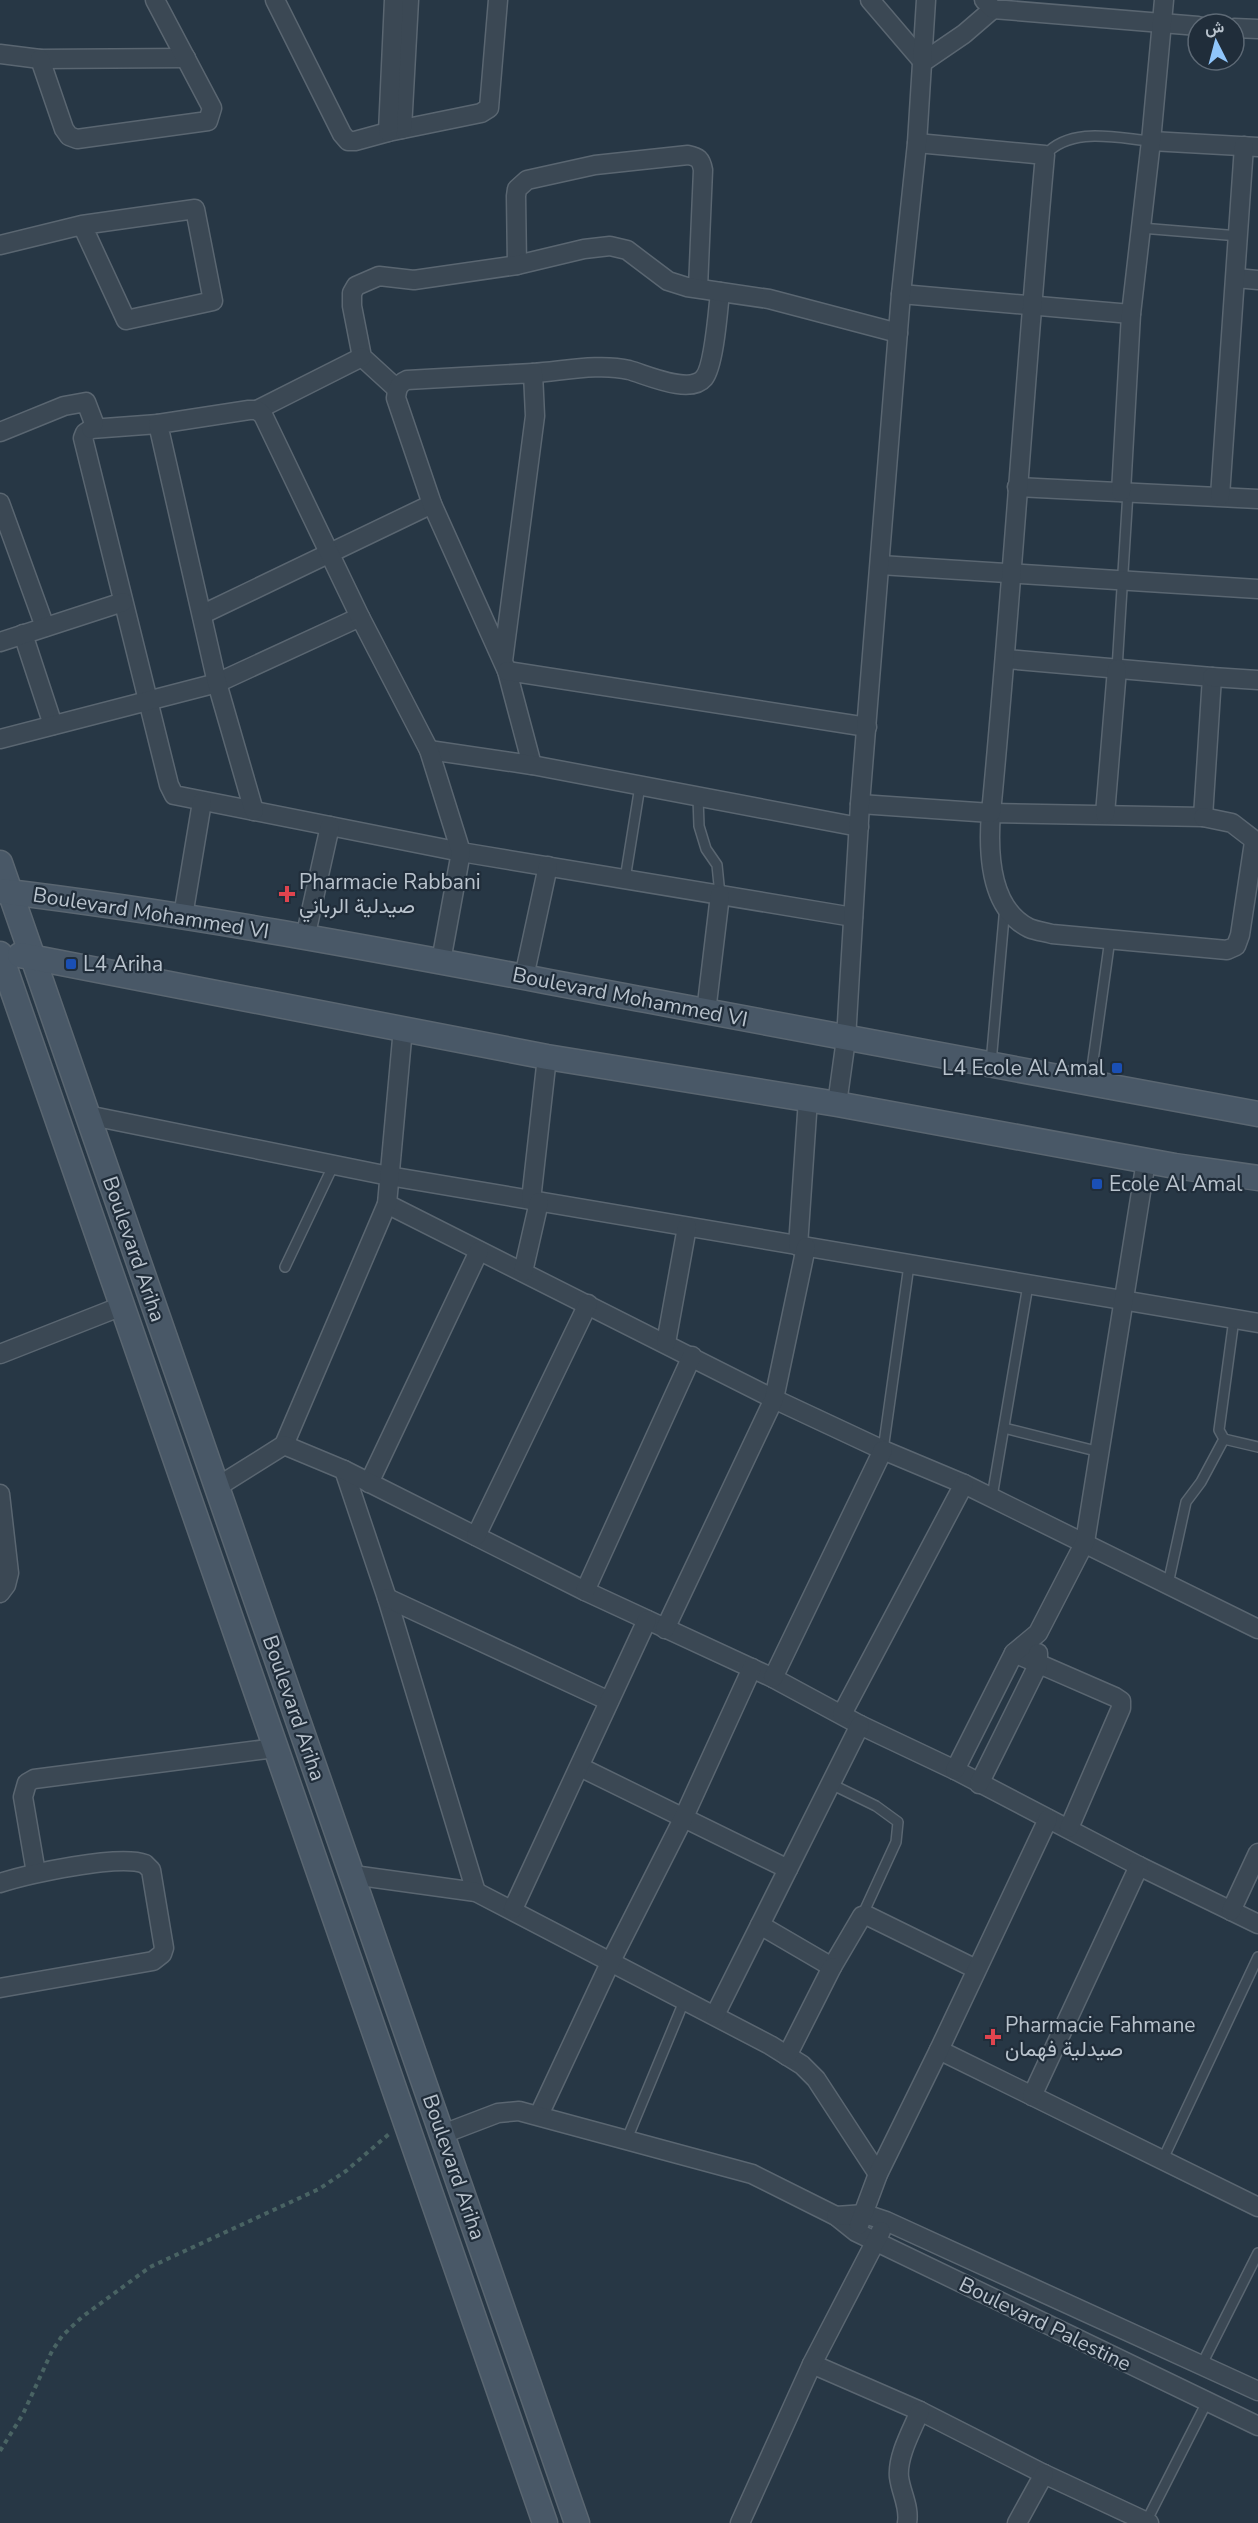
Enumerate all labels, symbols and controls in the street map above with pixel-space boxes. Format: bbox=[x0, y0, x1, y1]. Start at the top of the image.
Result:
north arrow bbox=[1186, 12, 1246, 72]
text: ش bbox=[1204, 16, 1225, 40]
place label: Pharmacie Rabbani صيدلية الرباني bbox=[299, 868, 481, 923]
street label: Boulevard Mohammed VI bbox=[31, 880, 271, 946]
marker: Pharmacie Rabbani صيدلية الرباني bbox=[280, 887, 294, 901]
place label: L4 Ariha bbox=[83, 950, 163, 978]
marker: L4 Ariha bbox=[64, 957, 78, 971]
street label: Boulevard Mohammed VI bbox=[510, 960, 750, 1034]
place label: L4 Ecole Al Amal bbox=[942, 1054, 1106, 1082]
marker: L4 Ecole Al Amal bbox=[1110, 1061, 1124, 1075]
place label: Ecole Al Amal bbox=[1109, 1170, 1243, 1198]
street label: Boulevard Ariha bbox=[96, 1172, 172, 1326]
marker: Ecole Al Amal bbox=[1090, 1177, 1104, 1191]
street label: Boulevard Ariha bbox=[256, 1631, 332, 1785]
place label: Pharmacie Fahmane صيدلية فهمان bbox=[1005, 2011, 1196, 2063]
marker: Pharmacie Fahmane صيدلية فهمان bbox=[986, 2030, 1000, 2044]
street label: Boulevard Ariha bbox=[416, 2090, 492, 2244]
street label: Boulevard Palestine bbox=[954, 2270, 1136, 2378]

